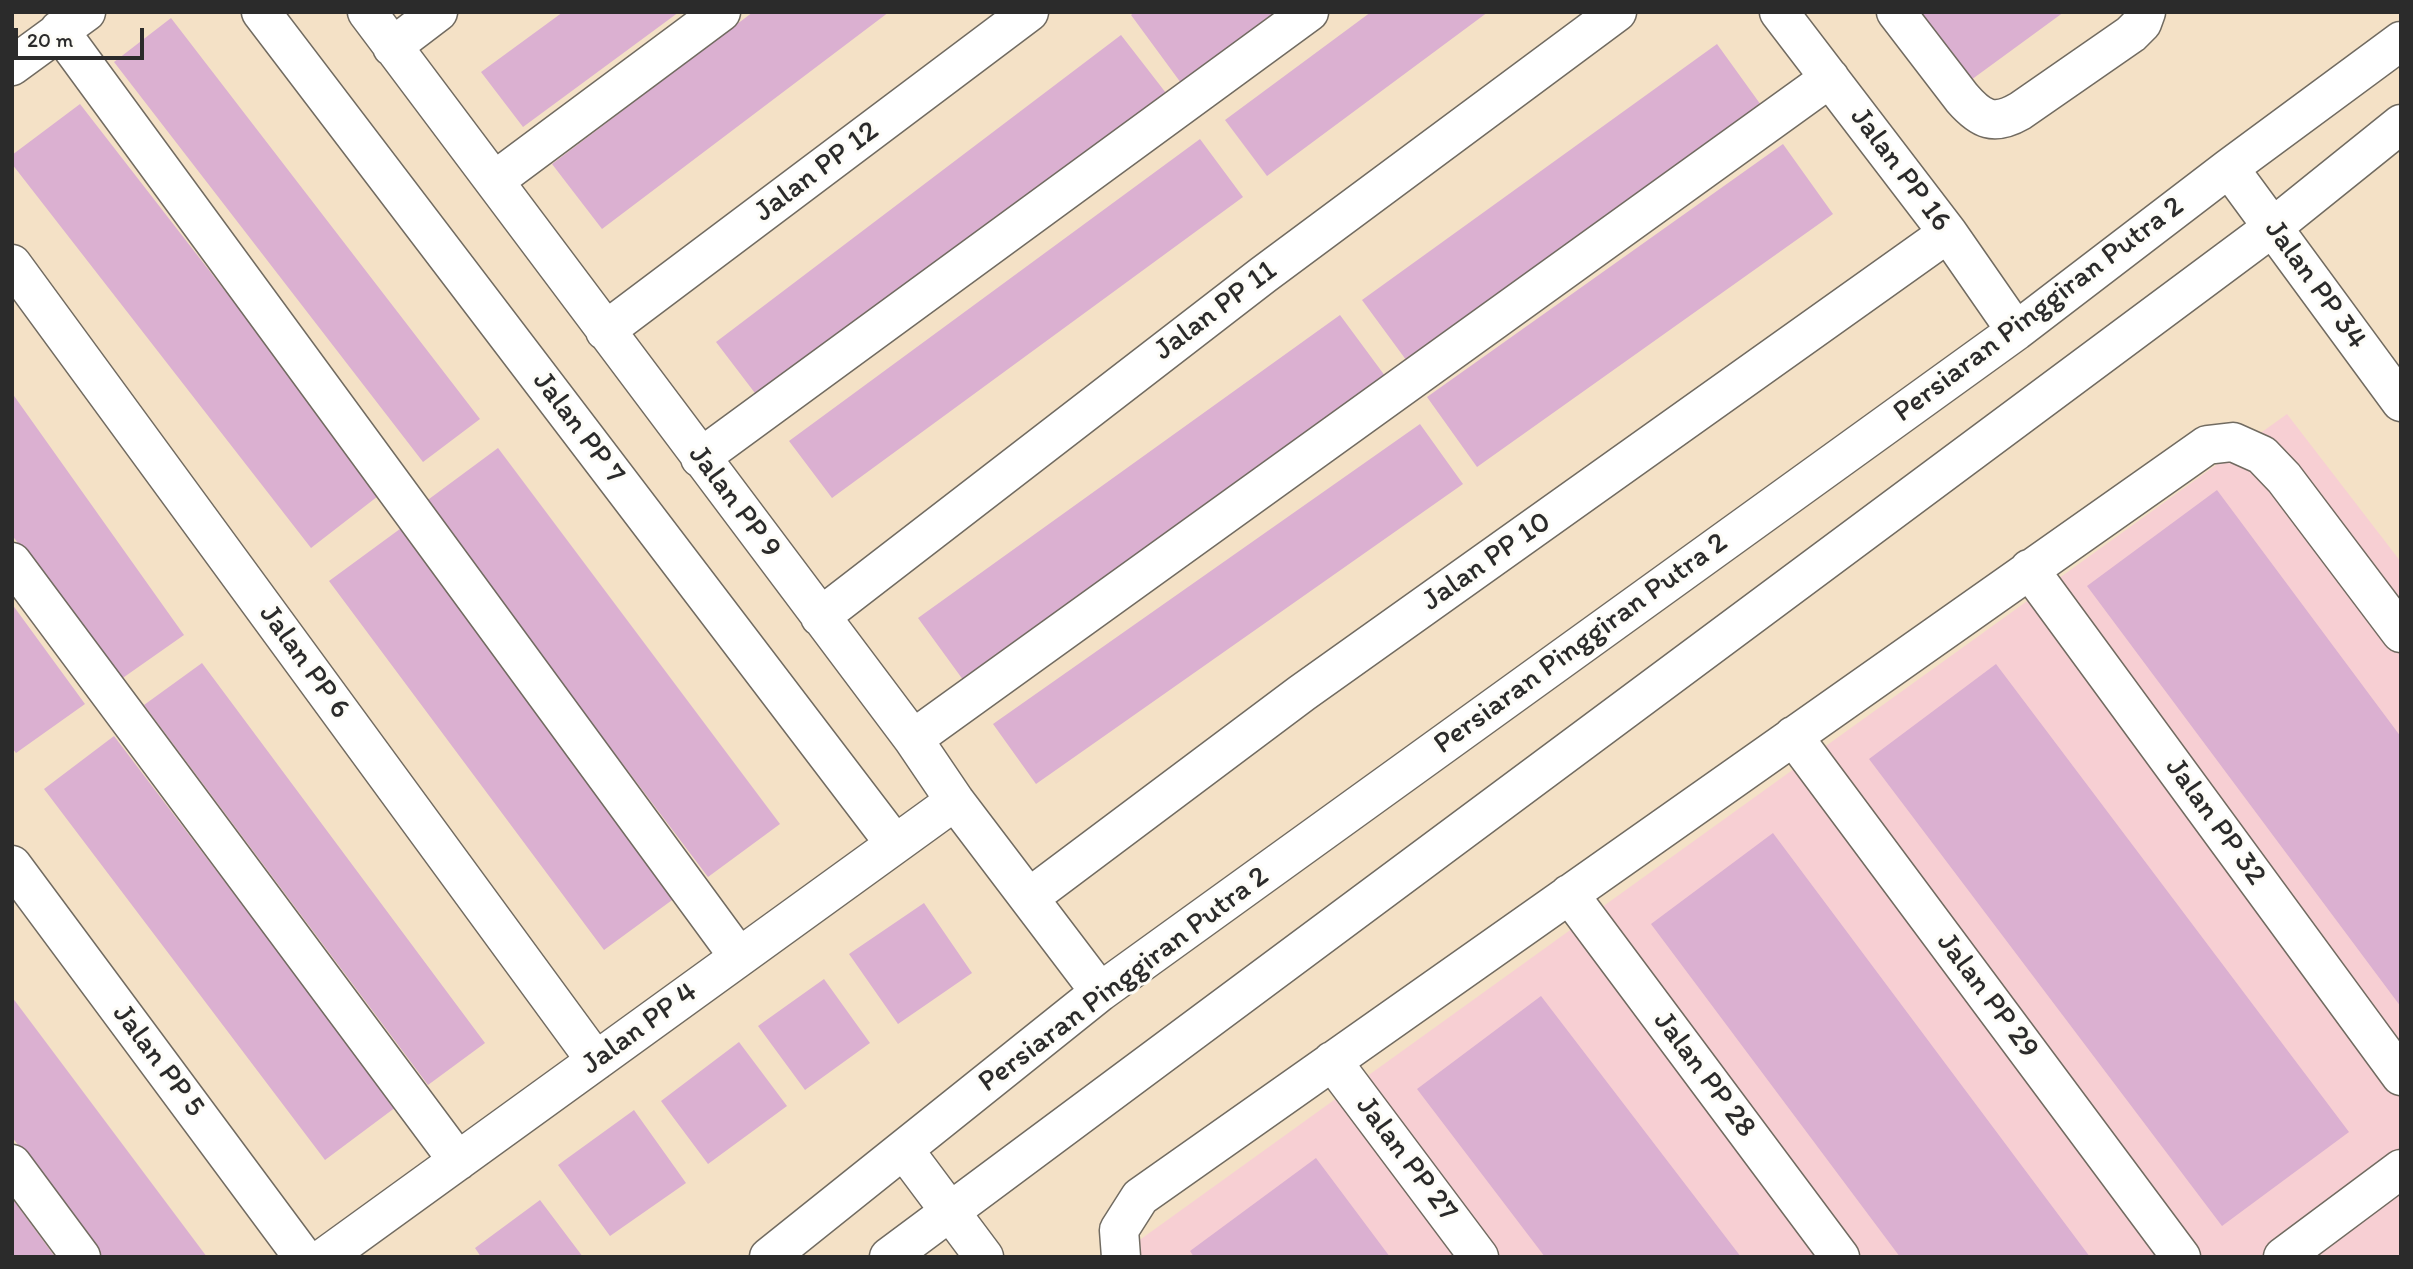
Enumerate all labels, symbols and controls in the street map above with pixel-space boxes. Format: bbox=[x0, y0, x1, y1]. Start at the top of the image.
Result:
scale bar bbox=[18, 14, 147, 58]
text: 20 m bbox=[27, 27, 73, 52]
street label: Jalan PP 16 bbox=[1842, 101, 1958, 239]
street label: Jalan PP 12 bbox=[748, 114, 886, 230]
street label: Persiaran Pinggiran Putra 2 bbox=[1887, 189, 2191, 431]
street label: Jalan PP 34 bbox=[2256, 213, 2374, 357]
street label: Jalan PP 11 bbox=[1147, 253, 1285, 369]
street label: Jalan PP 7 bbox=[524, 365, 632, 491]
street label: Jalan PP 9 bbox=[680, 438, 788, 566]
street label: Jalan PP 10 bbox=[1416, 505, 1558, 619]
street label: Persiaran Pinggiran Putra 2 bbox=[1427, 525, 1735, 763]
street label: Jalan PP 6 bbox=[250, 598, 358, 726]
street label: Jalan PP 32 bbox=[2157, 751, 2273, 893]
street label: Persiaran Pinggiran Putra 2 bbox=[972, 859, 1276, 1101]
street label: Jalan PP 29 bbox=[1928, 926, 2046, 1066]
street label: Jalan PP 4 bbox=[575, 975, 705, 1083]
street label: Jalan PP 5 bbox=[104, 997, 212, 1125]
street label: Jalan PP 28 bbox=[1645, 1005, 1763, 1145]
street label: Jalan PP 27 bbox=[1347, 1089, 1465, 1229]

